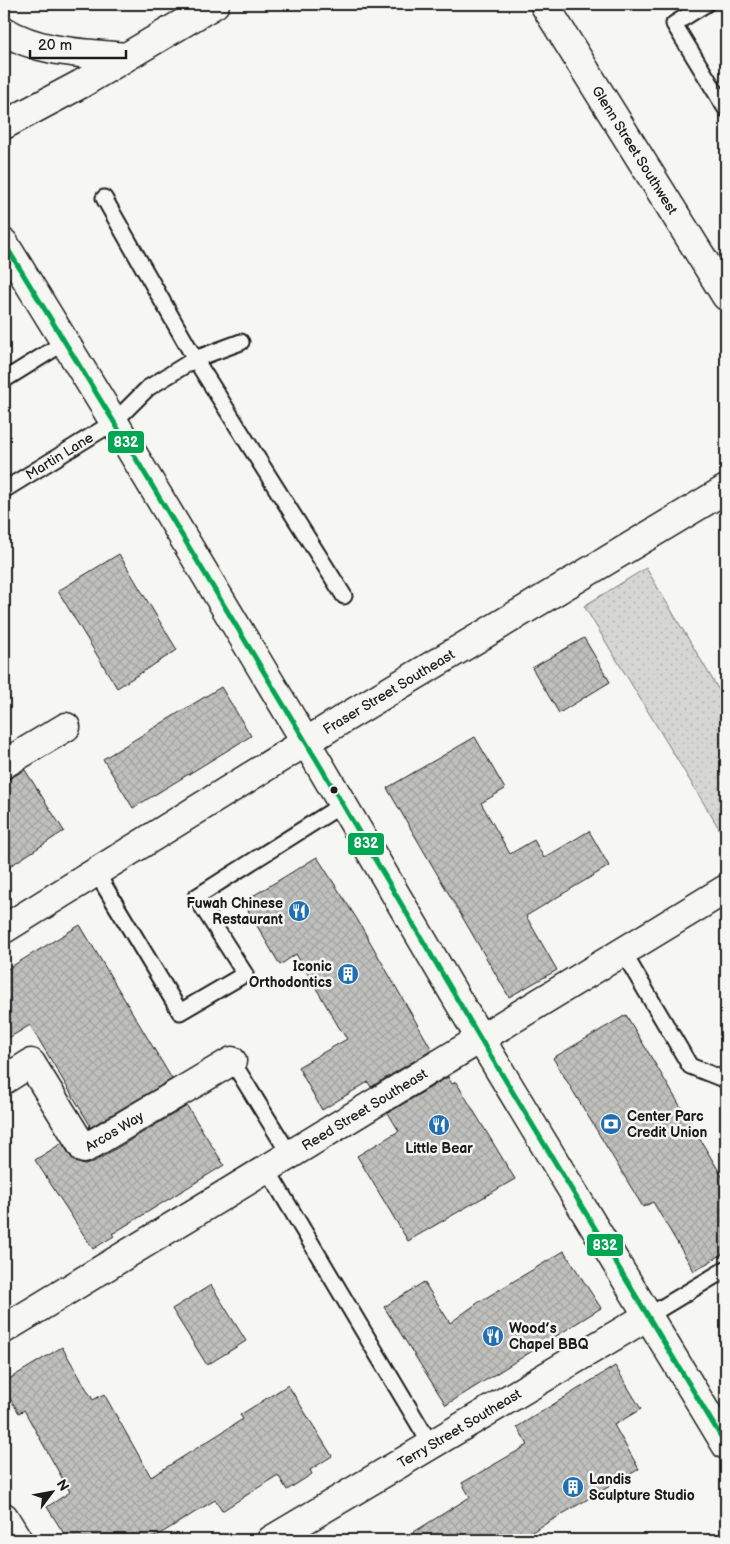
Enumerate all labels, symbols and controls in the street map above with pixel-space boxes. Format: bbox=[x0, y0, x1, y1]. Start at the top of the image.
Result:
scale bar bbox=[30, 28, 126, 60]
text: 20 m bbox=[38, 36, 72, 55]
street label: Glenn Street Southwest bbox=[589, 83, 682, 218]
street label: Martin Lane bbox=[22, 429, 96, 483]
line badge: 832 bbox=[107, 430, 145, 454]
text: 832 bbox=[114, 434, 139, 451]
street label: Fraser Street Southeast bbox=[320, 645, 458, 738]
unlabelled marker bbox=[329, 785, 339, 795]
line badge: 832 bbox=[347, 832, 385, 856]
text: 832 bbox=[354, 835, 379, 852]
place label: Fuwah Chinese Restaurant bbox=[186, 895, 283, 928]
restaurant icon: Fuwah Chinese Restaurant bbox=[287, 899, 311, 923]
place label: Iconic Orthodontics bbox=[249, 958, 332, 991]
building icon: Iconic Orthodontics bbox=[336, 962, 360, 986]
street label: Reed Street Southeast bbox=[299, 1064, 431, 1154]
street label: Arcos Way bbox=[82, 1107, 147, 1155]
place label: Center Parc Credit Union bbox=[627, 1108, 707, 1141]
bank icon: Center Parc Credit Union bbox=[599, 1112, 623, 1136]
restaurant icon: Little Bear bbox=[427, 1113, 451, 1137]
place label: Little Bear bbox=[405, 1140, 473, 1157]
line badge: 832 bbox=[586, 1233, 624, 1257]
text: 832 bbox=[593, 1237, 618, 1254]
place label: Wood’s Chapel BBQ bbox=[509, 1320, 589, 1353]
restaurant icon: Wood’s Chapel BBQ bbox=[481, 1324, 505, 1348]
street label: Terry Street Southeast bbox=[394, 1385, 525, 1471]
north arrow bbox=[28, 1466, 78, 1516]
place label: Landis Sculpture Studio bbox=[589, 1471, 695, 1504]
building icon: Landis Sculpture Studio bbox=[561, 1475, 585, 1499]
text: N bbox=[53, 1476, 73, 1494]

